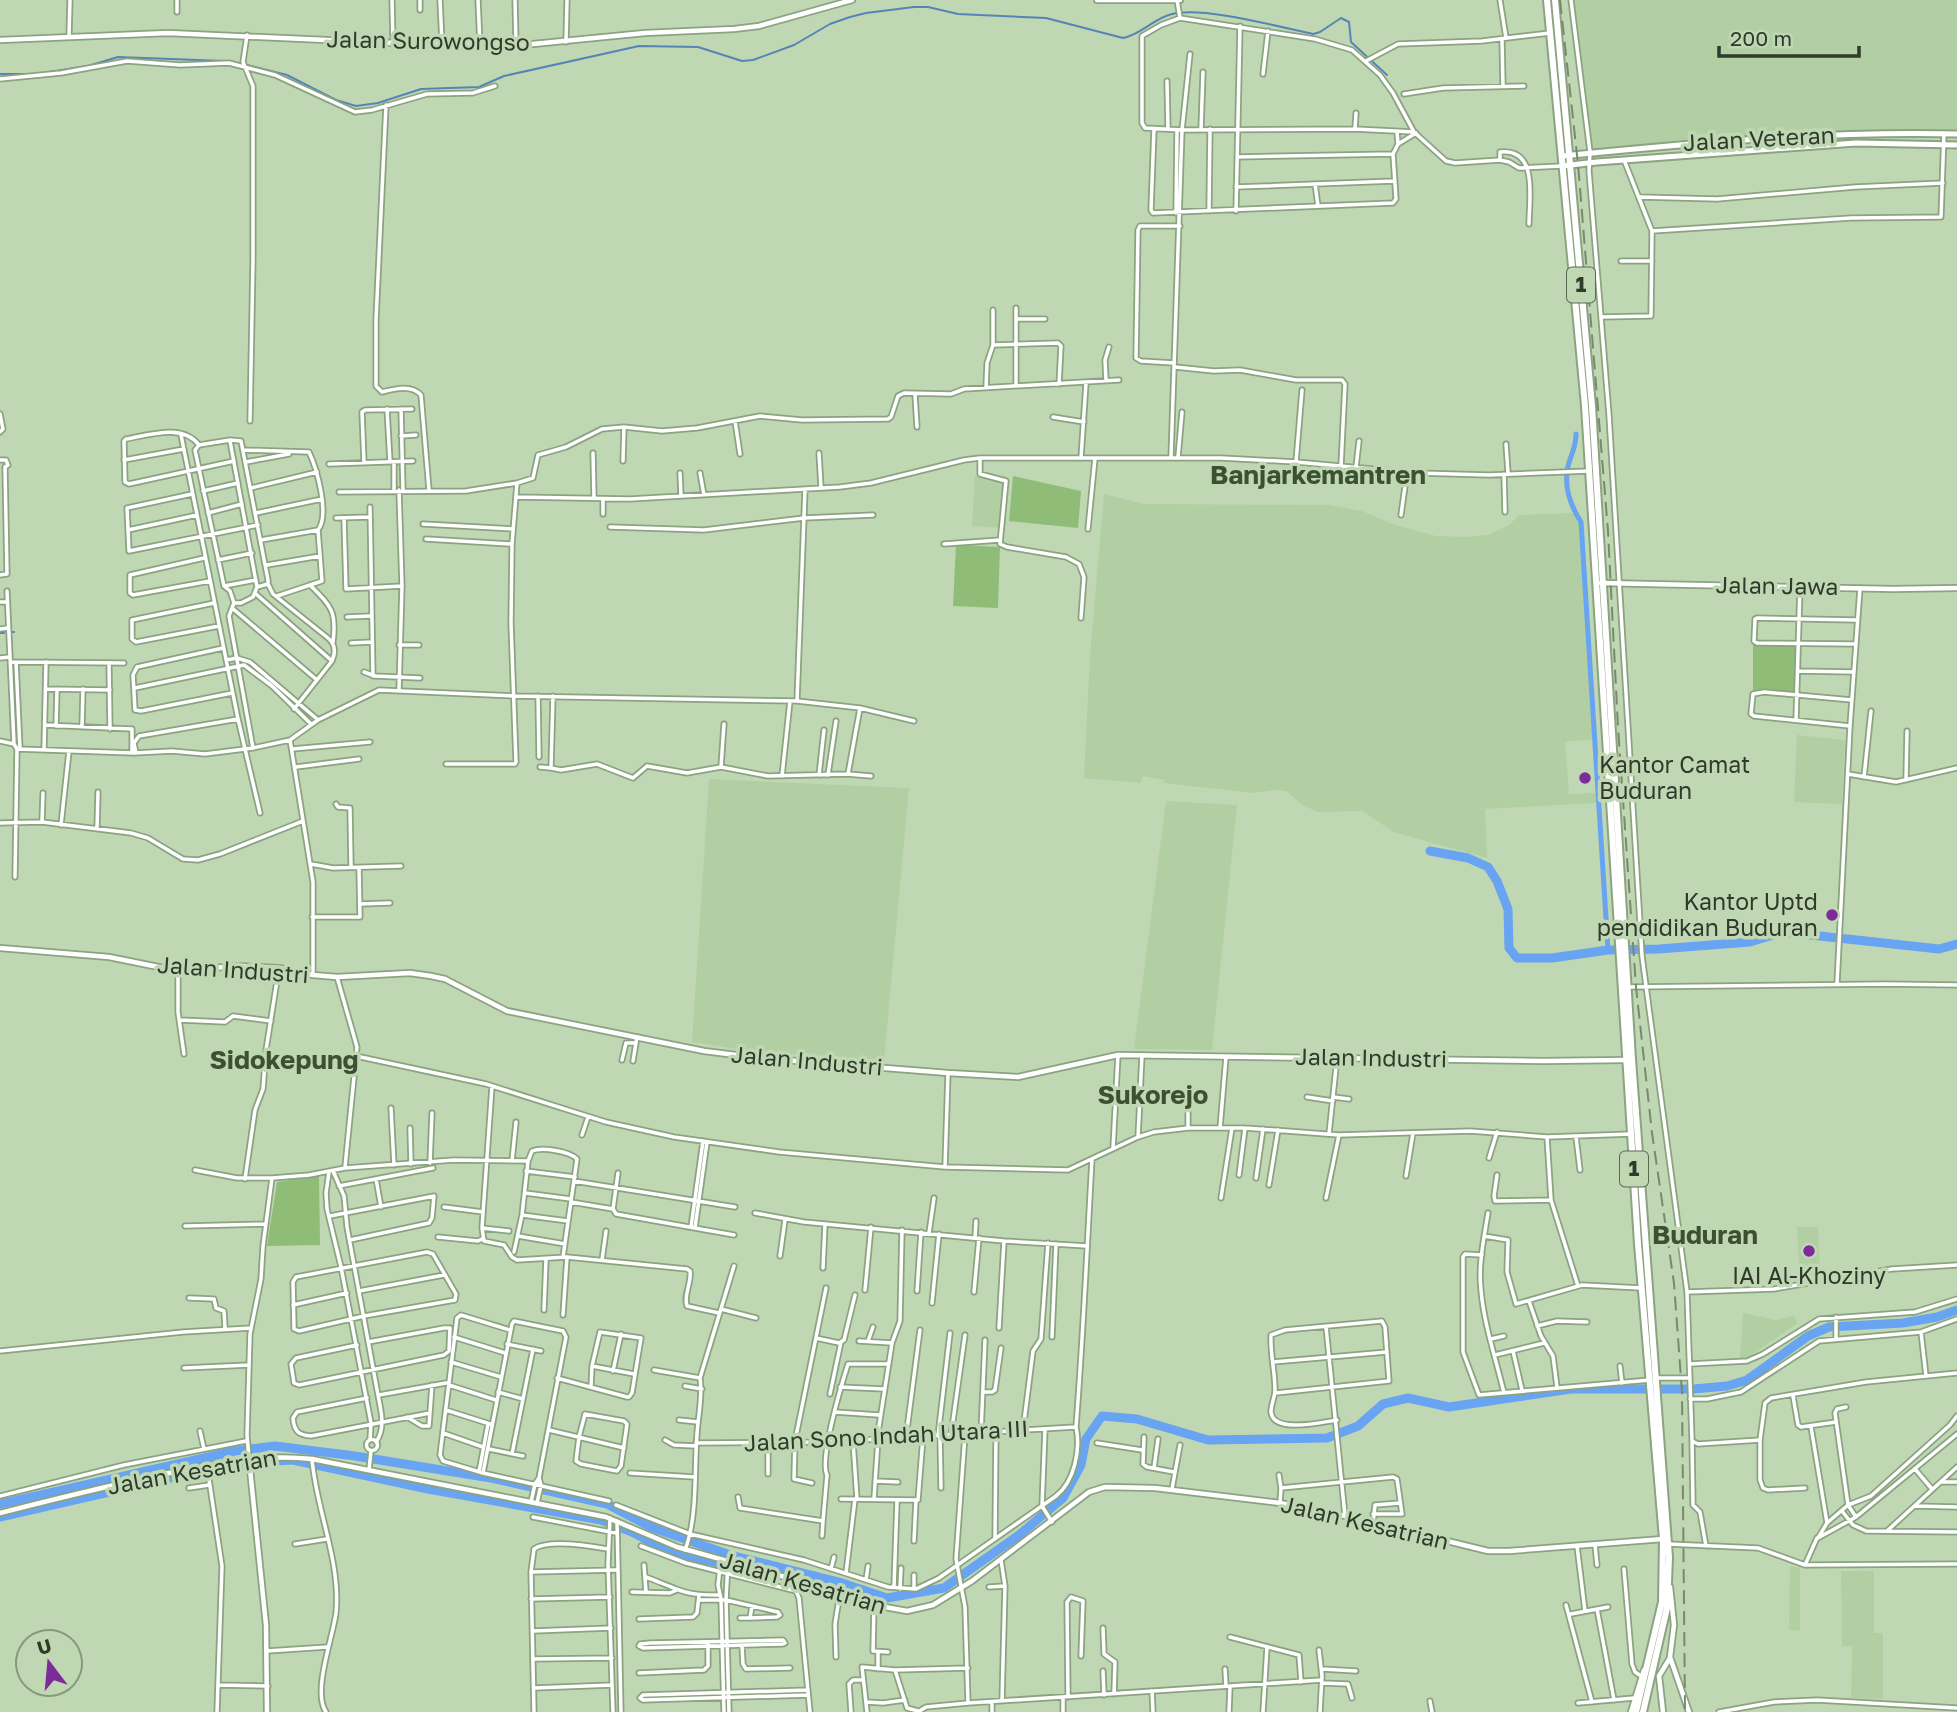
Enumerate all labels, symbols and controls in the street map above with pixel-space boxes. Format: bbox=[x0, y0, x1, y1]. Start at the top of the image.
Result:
scale bar bbox=[1719, 14, 1859, 58]
street label: Jalan Surowongso bbox=[326, 24, 530, 56]
text: 200 m bbox=[1730, 25, 1792, 51]
street label: Jalan Veteran bbox=[1682, 120, 1835, 156]
road number: 1 bbox=[1567, 268, 1595, 302]
district label: Banjarkemantren bbox=[1210, 459, 1426, 490]
street label: Jalan Jawa bbox=[1715, 570, 1839, 600]
place label: Kantor Camat Buduran bbox=[1599, 750, 1750, 804]
marker: Kantor Camat Buduran bbox=[1577, 770, 1593, 786]
place label: Kantor Uptd pendidikan Buduran bbox=[1597, 887, 1818, 941]
marker: Kantor Uptd pendidikan Buduran bbox=[1824, 907, 1840, 923]
street label: Jalan Industri bbox=[156, 950, 310, 988]
street label: Jalan Industri bbox=[730, 1039, 884, 1081]
street label: Jalan Industri bbox=[1295, 1042, 1447, 1072]
district label: Sidokepung bbox=[209, 1044, 359, 1075]
district label: Sukorejo bbox=[1098, 1079, 1208, 1110]
road number: 1 bbox=[1620, 1152, 1648, 1186]
district label: Buduran bbox=[1652, 1219, 1758, 1250]
marker: IAI Al-Khoziny bbox=[1801, 1243, 1817, 1259]
place label: IAI Al-Khoziny bbox=[1732, 1261, 1886, 1289]
street label: Jalan Sono Indah Utara III bbox=[743, 1414, 1029, 1456]
street label: Jalan Kesatrian bbox=[105, 1442, 279, 1500]
street label: Jalan Kesatrian bbox=[1279, 1489, 1452, 1555]
street label: Jalan Kesatrian bbox=[717, 1545, 889, 1619]
north arrow bbox=[14, 1628, 84, 1698]
text: U bbox=[34, 1633, 54, 1659]

